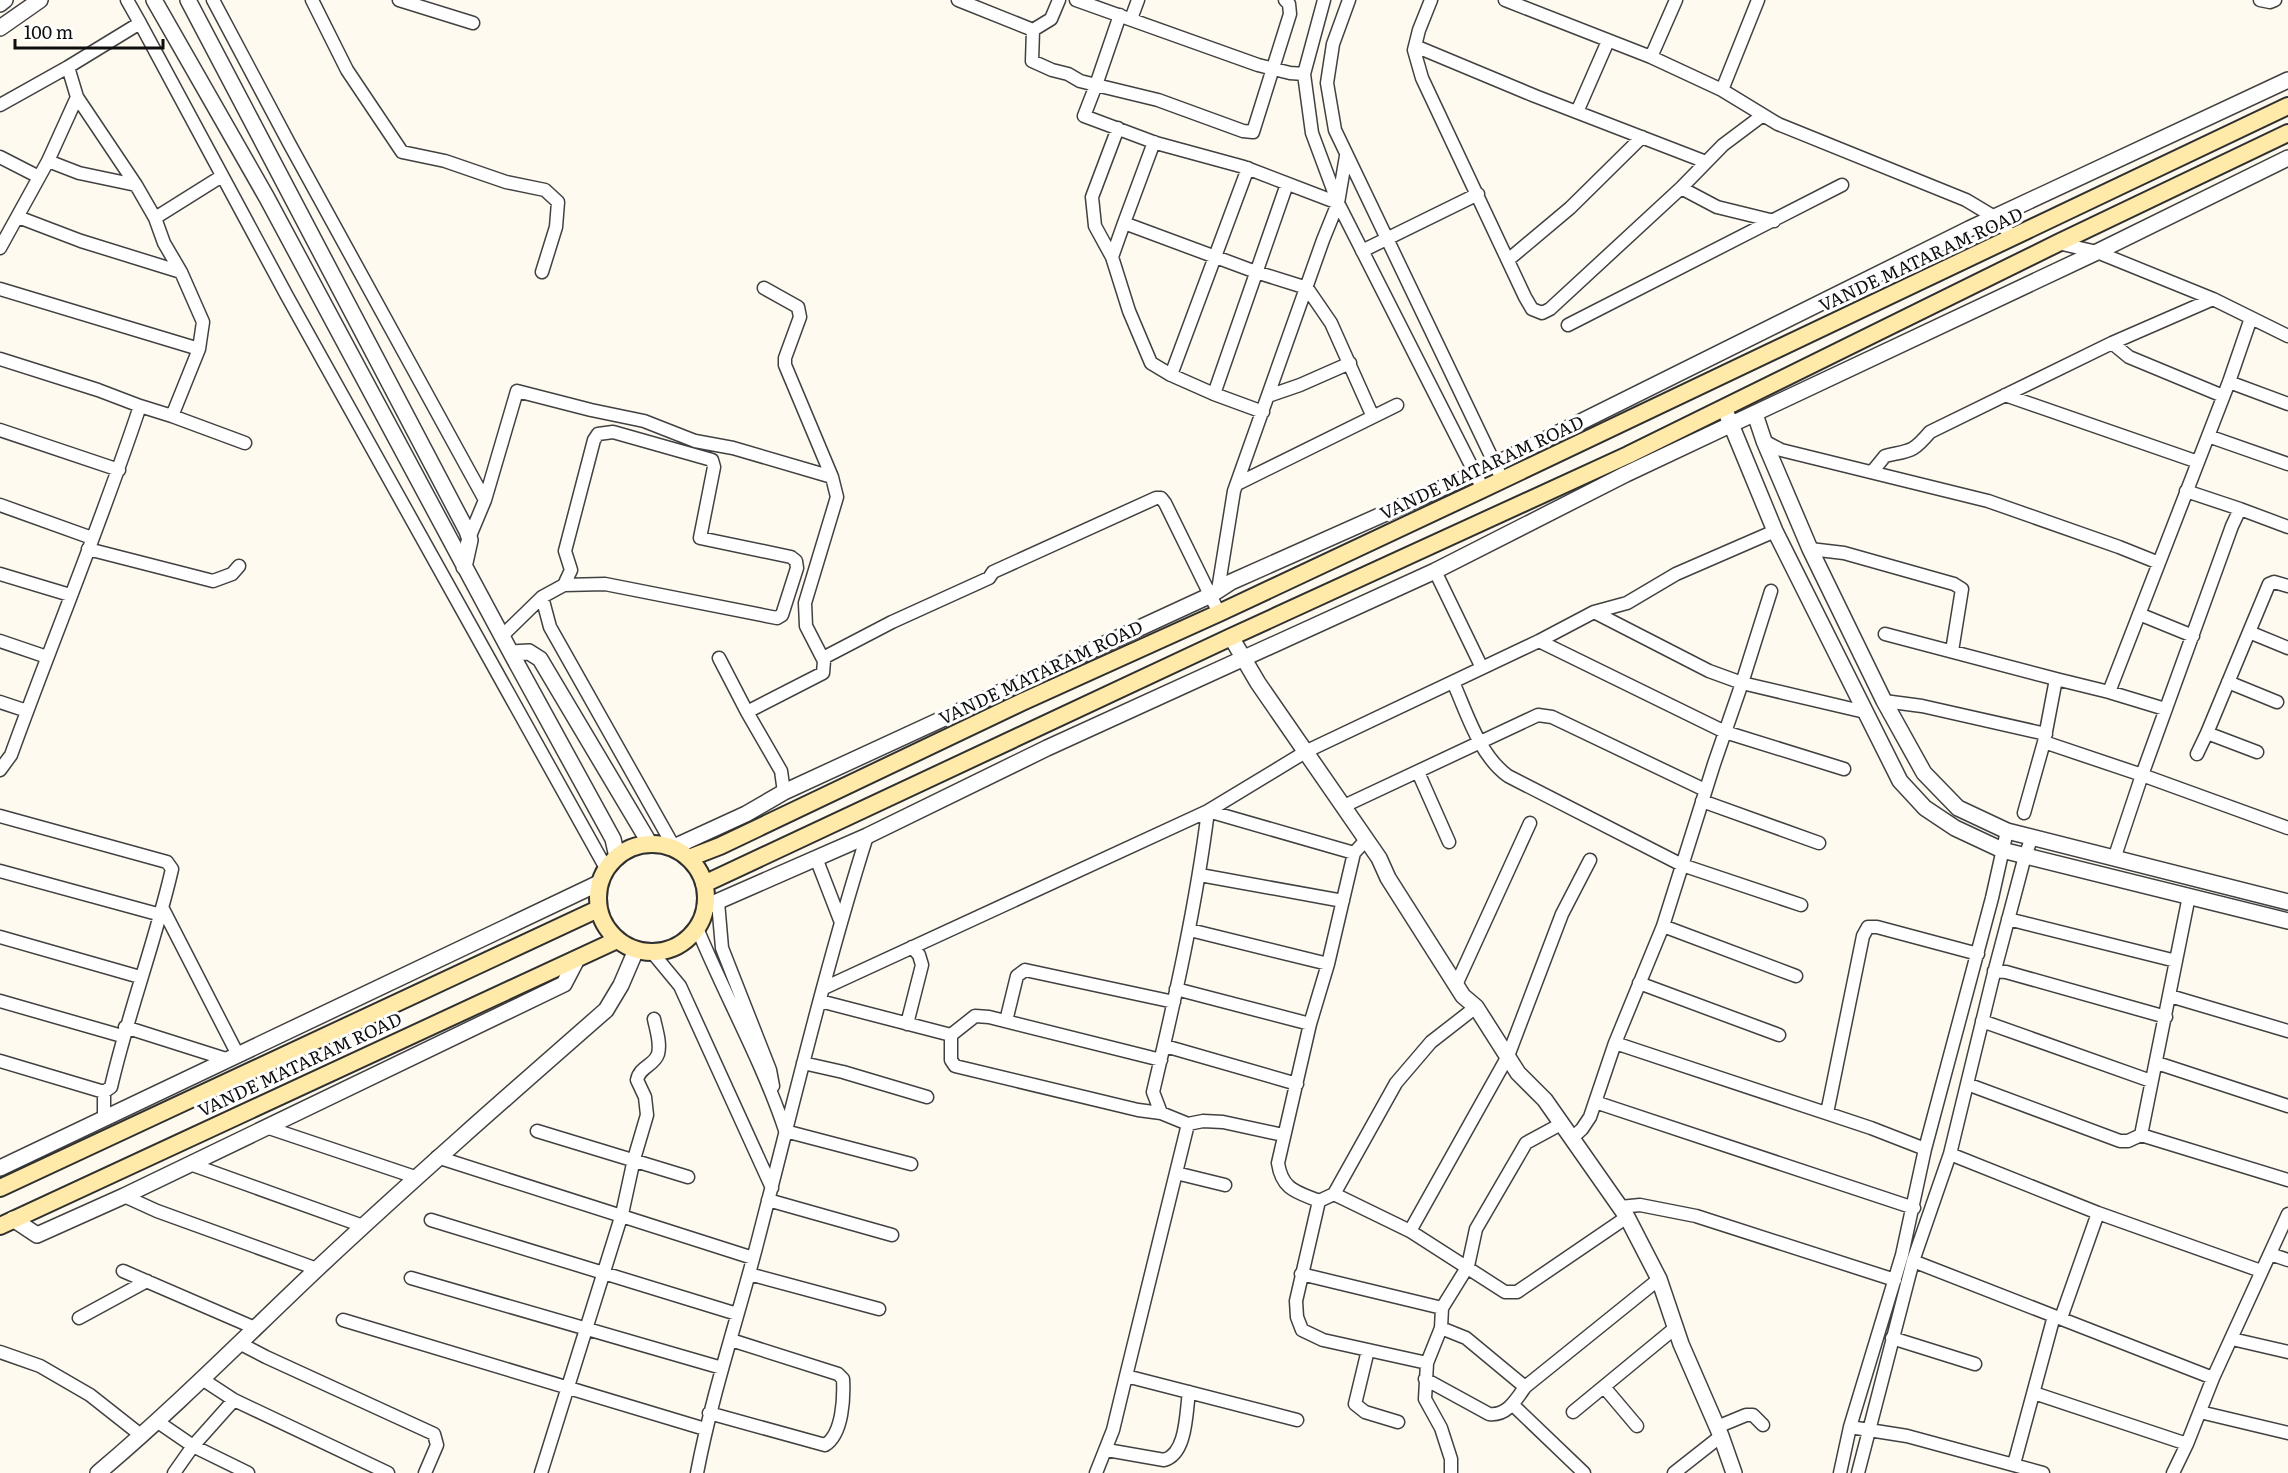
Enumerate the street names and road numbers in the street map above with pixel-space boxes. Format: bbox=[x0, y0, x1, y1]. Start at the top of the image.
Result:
street label: VANDE MATARAM ROAD bbox=[1814, 199, 2027, 318]
street label: VANDE MATARAM ROAD bbox=[1375, 407, 1588, 526]
street label: VANDE MATARAM ROAD bbox=[934, 612, 1147, 731]
street label: VANDE MATARAM ROAD bbox=[193, 1004, 406, 1123]

